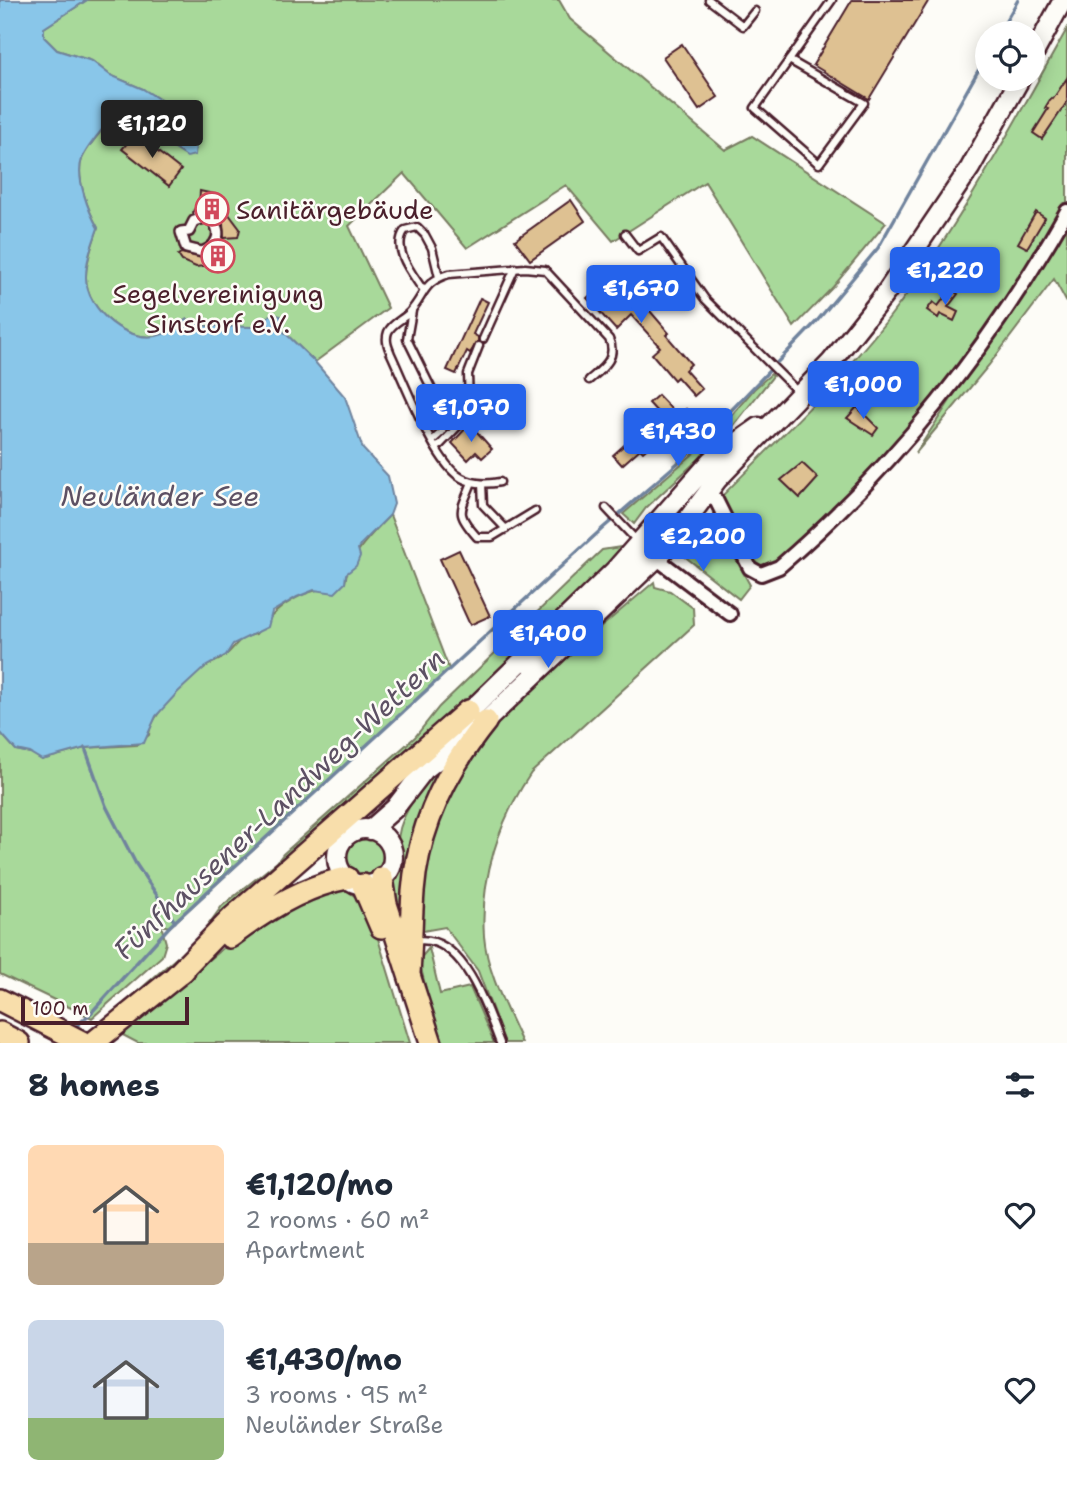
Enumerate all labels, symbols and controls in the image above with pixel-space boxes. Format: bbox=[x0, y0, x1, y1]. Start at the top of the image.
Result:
map controls bbox=[975, 21, 1045, 91]
button: locate bbox=[975, 21, 1045, 91]
pin: €1,120 bbox=[95, 100, 209, 160]
text: €1,120 bbox=[117, 108, 187, 138]
building icon: Sanitärgebäude bbox=[193, 190, 231, 228]
place label: Sanitärgebäude bbox=[236, 192, 434, 227]
building icon: Segelvereinigung Sinstorf e.V. bbox=[199, 237, 237, 275]
pin: €1,220 bbox=[888, 247, 1002, 307]
text: €1,220 bbox=[906, 255, 984, 285]
pin: €1,670 bbox=[584, 266, 698, 325]
text: €1,670 bbox=[602, 273, 680, 303]
place label: Segelvereinigung Sinstorf e.V. bbox=[113, 276, 323, 341]
pin: €1,000 bbox=[806, 362, 920, 421]
text: €1,000 bbox=[824, 369, 902, 399]
pin: €1,070 bbox=[414, 384, 528, 444]
text: €1,070 bbox=[432, 392, 510, 422]
pin: €1,430 bbox=[621, 408, 735, 468]
text: €1,430 bbox=[640, 416, 716, 446]
water label: Neuländer See bbox=[61, 477, 259, 515]
pin: €2,200 bbox=[646, 514, 760, 573]
text: €2,200 bbox=[660, 521, 746, 551]
pin: €1,400 bbox=[491, 610, 605, 670]
text: €1,400 bbox=[509, 618, 587, 648]
water label: Fünfhausener-Landweg-Wettern bbox=[105, 640, 453, 968]
scale bar bbox=[21, 994, 189, 1026]
text: 100 m bbox=[32, 996, 89, 1021]
text: 8 homes bbox=[28, 1065, 160, 1106]
icon: filters bbox=[1001, 1066, 1039, 1104]
text: €1,120/mo bbox=[245, 1164, 394, 1205]
icon: home bbox=[84, 1173, 168, 1257]
icon: heart bbox=[1001, 1196, 1039, 1234]
text: 2 rooms · 60 m² bbox=[245, 1205, 430, 1235]
text: Apartment bbox=[245, 1235, 365, 1265]
text: €1,430/mo bbox=[245, 1339, 402, 1380]
icon: home bbox=[84, 1348, 168, 1432]
icon: heart bbox=[1001, 1371, 1039, 1409]
text: 3 rooms · 95 m² bbox=[245, 1380, 428, 1410]
text: Neuländer Straße bbox=[245, 1410, 444, 1440]

